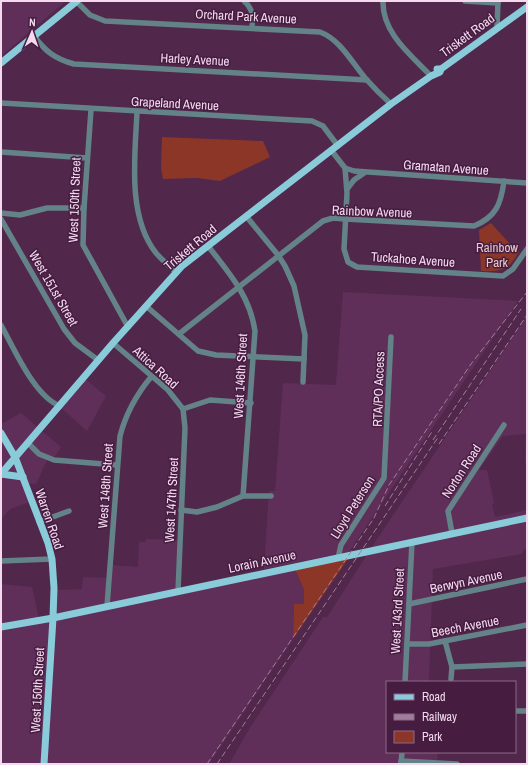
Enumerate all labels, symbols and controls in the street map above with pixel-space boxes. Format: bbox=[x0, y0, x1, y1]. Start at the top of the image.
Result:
street label: Orchard Park Avenue bbox=[195, 5, 297, 28]
street label: Triskett Road bbox=[437, 10, 498, 61]
north arrow bbox=[12, 12, 52, 52]
text: N bbox=[29, 15, 36, 29]
street label: Harley Avenue bbox=[160, 49, 230, 70]
street label: Grapeland Avenue bbox=[131, 93, 219, 114]
street label: Gramatan Avenue bbox=[403, 156, 489, 179]
street label: West 150th Street bbox=[65, 157, 84, 243]
street label: Rainbow Avenue bbox=[331, 202, 413, 221]
street label: Triskett Road bbox=[160, 220, 220, 274]
park label: Rainbow Park bbox=[476, 239, 518, 271]
street label: West 151st Street bbox=[25, 247, 82, 329]
street label: Tuckahoe Avenue bbox=[370, 248, 456, 271]
street label: West 146th Street bbox=[230, 333, 251, 419]
street label: Attica Road bbox=[129, 342, 182, 392]
street label: RTA/PO Access bbox=[369, 351, 388, 427]
street label: Norton Road bbox=[438, 441, 485, 501]
street label: West 148th Street bbox=[94, 443, 117, 529]
street label: West 147th Street bbox=[161, 457, 182, 543]
street label: Lloyd Peterson bbox=[326, 473, 379, 542]
street label: Warren Road bbox=[31, 487, 68, 552]
street label: Lorain Avenue bbox=[227, 546, 297, 577]
street label: Berwyn Avenue bbox=[428, 565, 504, 597]
street label: West 143rd Street bbox=[387, 568, 408, 654]
street label: Beech Avenue bbox=[430, 612, 500, 641]
street label: West 150th Street bbox=[27, 647, 48, 733]
legend bbox=[386, 681, 516, 753]
text: Road bbox=[422, 689, 446, 705]
text: Railway bbox=[422, 709, 457, 725]
text: Park bbox=[422, 729, 442, 745]

